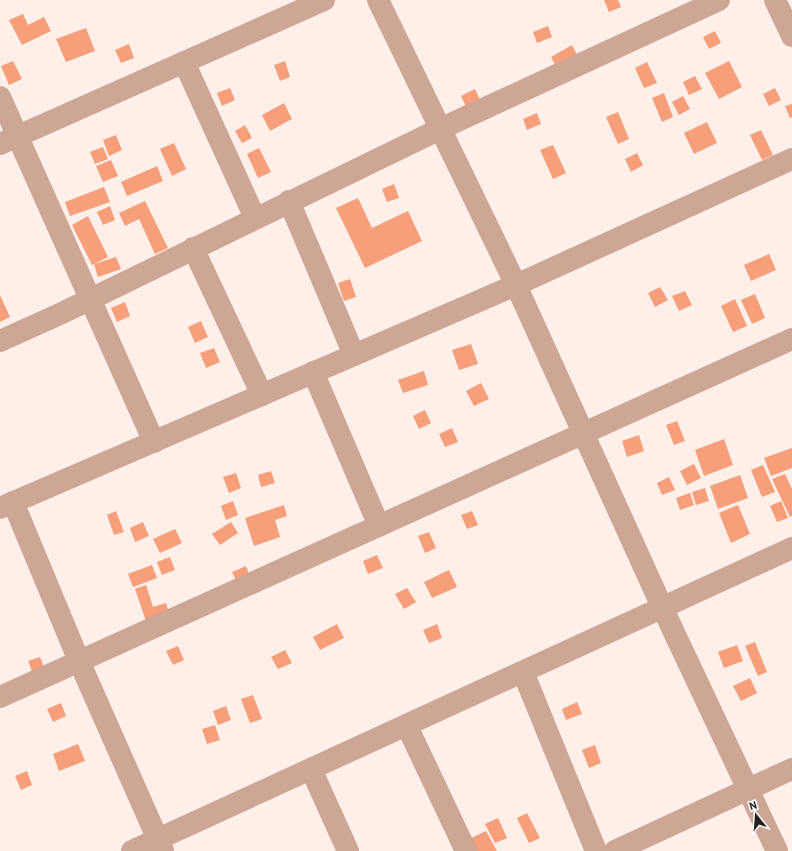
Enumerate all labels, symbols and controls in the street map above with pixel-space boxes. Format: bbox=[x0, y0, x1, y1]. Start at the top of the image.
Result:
north arrow bbox=[736, 795, 776, 835]
text: N bbox=[748, 798, 759, 813]

